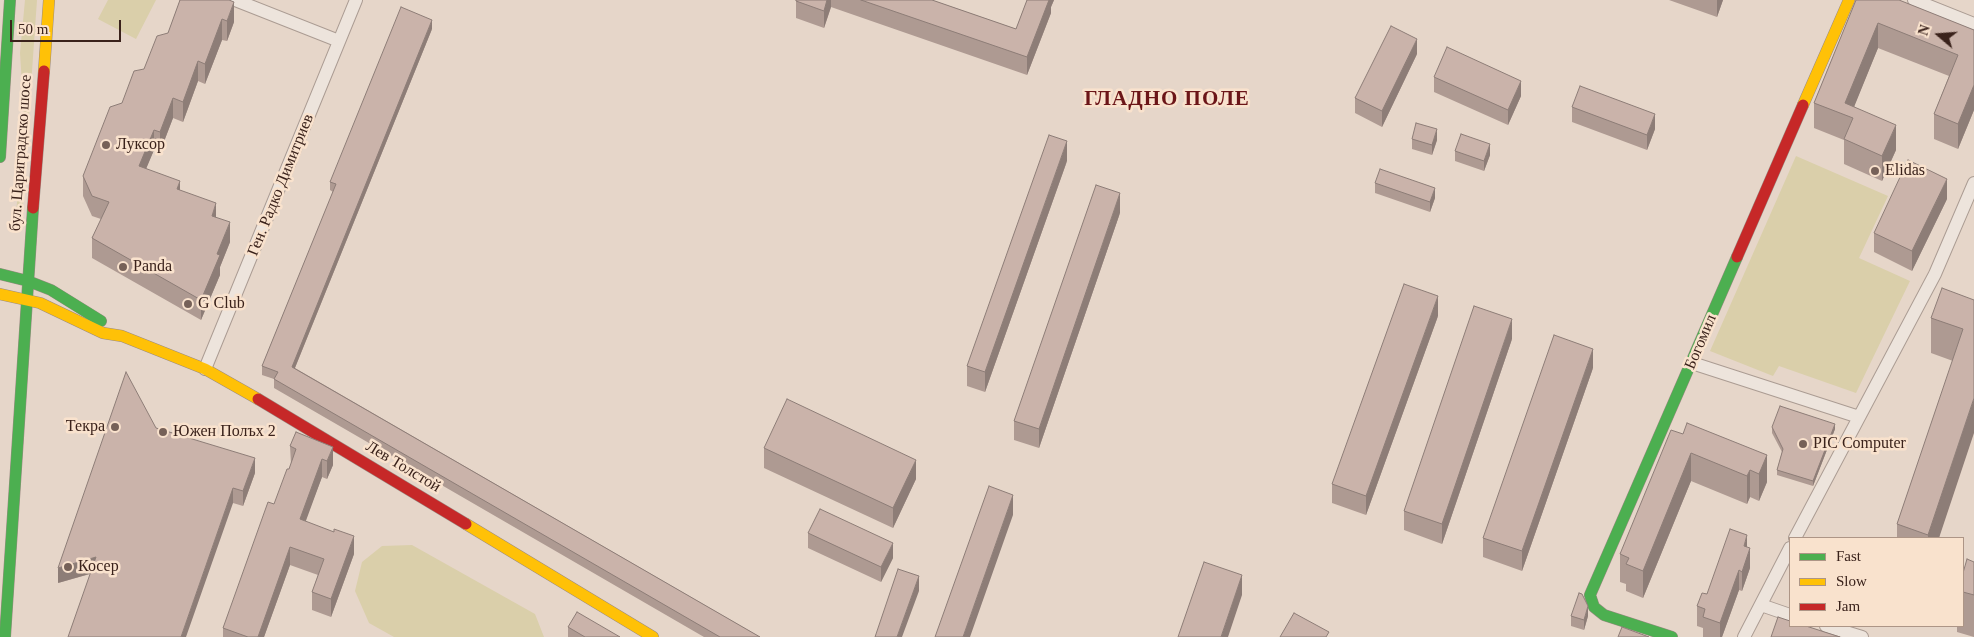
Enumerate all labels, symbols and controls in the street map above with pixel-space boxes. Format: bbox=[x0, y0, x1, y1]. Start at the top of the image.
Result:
scale bar bbox=[12, 10, 124, 42]
north arrow bbox=[1914, 10, 1964, 60]
text: 50 m bbox=[18, 21, 48, 37]
text: N bbox=[1916, 23, 1933, 37]
street label: бул. Цариградско шосе bbox=[6, 74, 36, 232]
district label: ГЛАДНО ПОЛЕ bbox=[1083, 87, 1251, 113]
street label: Ген. Радко Димитриев bbox=[244, 111, 318, 259]
place label: Луксор bbox=[116, 135, 165, 155]
marker: Луксор bbox=[100, 139, 112, 151]
place label: Elidas bbox=[1885, 161, 1925, 181]
marker: Elidas bbox=[1869, 165, 1881, 177]
place label: Panda bbox=[133, 257, 172, 277]
marker: Panda bbox=[117, 261, 129, 273]
place label: G Club bbox=[198, 294, 245, 314]
marker: G Club bbox=[182, 298, 194, 310]
street label: Богомил bbox=[1681, 312, 1721, 372]
place label: Текра bbox=[66, 417, 105, 437]
marker: Текра bbox=[109, 421, 121, 433]
place label: Южен Полъх 2 bbox=[173, 422, 276, 442]
marker: Южен Полъх 2 bbox=[157, 426, 169, 438]
place label: PIC Computer bbox=[1813, 434, 1906, 454]
street label: Лев Толстой bbox=[362, 437, 444, 497]
marker: PIC Computer bbox=[1797, 438, 1809, 450]
legend bbox=[1789, 537, 1964, 627]
text: Fast bbox=[1836, 548, 1861, 564]
place label: Косер bbox=[78, 557, 119, 577]
marker: Косер bbox=[62, 561, 74, 573]
text: Slow bbox=[1836, 573, 1867, 589]
text: Jam bbox=[1836, 598, 1860, 614]

